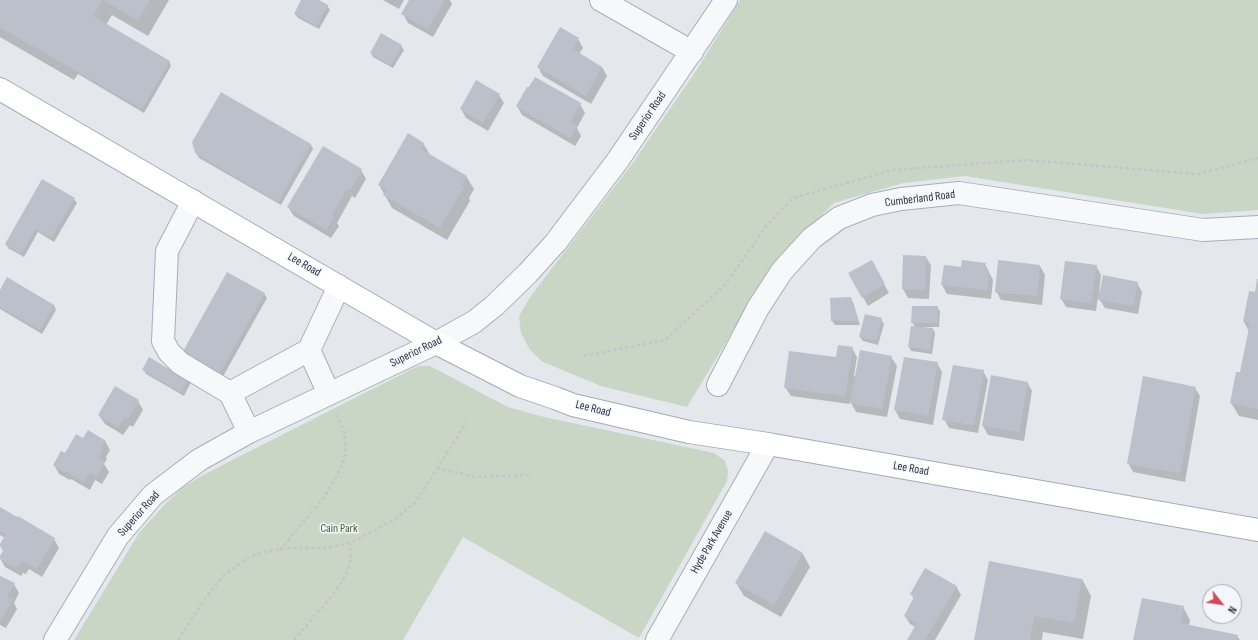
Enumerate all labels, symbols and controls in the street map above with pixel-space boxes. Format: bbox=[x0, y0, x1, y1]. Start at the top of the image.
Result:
street label: Superior Road bbox=[626, 89, 670, 143]
street label: Cumberland Road bbox=[884, 188, 956, 210]
street label: Lee Road bbox=[285, 250, 323, 280]
street label: Superior Road bbox=[388, 333, 444, 371]
street label: Lee Road bbox=[574, 398, 612, 420]
street label: Lee Road bbox=[892, 459, 930, 479]
street label: Superior Road bbox=[115, 488, 163, 540]
street label: Hyde Park Avenue bbox=[688, 508, 736, 576]
park label: Cain Park bbox=[320, 522, 358, 536]
north arrow bbox=[1202, 584, 1242, 624]
text: N bbox=[1225, 604, 1239, 616]

